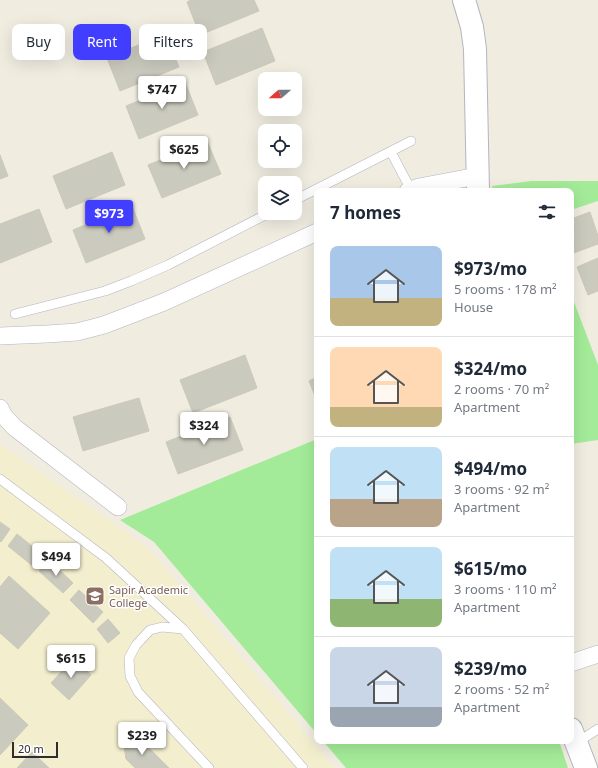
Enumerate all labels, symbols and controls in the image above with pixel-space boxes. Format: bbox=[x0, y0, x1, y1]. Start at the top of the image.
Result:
chip: Buy bbox=[12, 24, 65, 60]
chip: Rent bbox=[73, 24, 131, 60]
chip: Filters bbox=[139, 24, 207, 60]
north arrow bbox=[258, 72, 302, 116]
map controls bbox=[258, 72, 302, 220]
pin: $747 bbox=[138, 76, 186, 110]
text: $747 bbox=[147, 80, 177, 98]
button: locate bbox=[258, 124, 302, 168]
pin: $625 bbox=[160, 136, 208, 170]
text: $625 bbox=[169, 140, 199, 158]
button: layers bbox=[258, 176, 302, 220]
pin: $973 bbox=[85, 200, 133, 234]
text: 7 homes bbox=[330, 201, 401, 224]
icon: filters bbox=[536, 201, 558, 223]
text: $973 bbox=[94, 204, 124, 222]
text: $973/mo bbox=[454, 257, 527, 280]
icon: home bbox=[362, 262, 410, 310]
text: 5 rooms · 178 m² bbox=[454, 280, 557, 298]
text: House bbox=[454, 298, 493, 316]
text: $324/mo bbox=[454, 357, 527, 380]
icon: home bbox=[362, 363, 410, 411]
text: 2 rooms · 70 m² bbox=[454, 380, 549, 398]
text: Apartment bbox=[454, 398, 520, 416]
pin: $324 bbox=[180, 412, 228, 446]
text: $324 bbox=[189, 416, 219, 434]
text: $494/mo bbox=[454, 457, 527, 480]
icon: home bbox=[362, 463, 410, 511]
text: 3 rooms · 92 m² bbox=[454, 480, 549, 498]
text: Apartment bbox=[454, 498, 520, 516]
pin: $494 bbox=[32, 543, 80, 577]
text: $494 bbox=[41, 547, 71, 565]
text: $615/mo bbox=[454, 557, 527, 580]
icon: home bbox=[362, 563, 410, 611]
text: 3 rooms · 110 m² bbox=[454, 580, 557, 598]
place label: Sapir Academic College bbox=[109, 582, 188, 610]
school or university icon: Sapir Academic College bbox=[84, 585, 106, 607]
text: Apartment bbox=[454, 598, 520, 616]
pin: $615 bbox=[47, 645, 95, 679]
text: $615 bbox=[56, 649, 86, 667]
text: $239/mo bbox=[454, 657, 527, 680]
icon: home bbox=[362, 663, 410, 711]
text: 2 rooms · 52 m² bbox=[454, 680, 549, 698]
text: Apartment bbox=[454, 698, 520, 716]
pin: $239 bbox=[118, 722, 166, 756]
text: $239 bbox=[127, 726, 157, 744]
scale bar bbox=[12, 740, 58, 759]
text: 20 m bbox=[18, 741, 44, 756]

